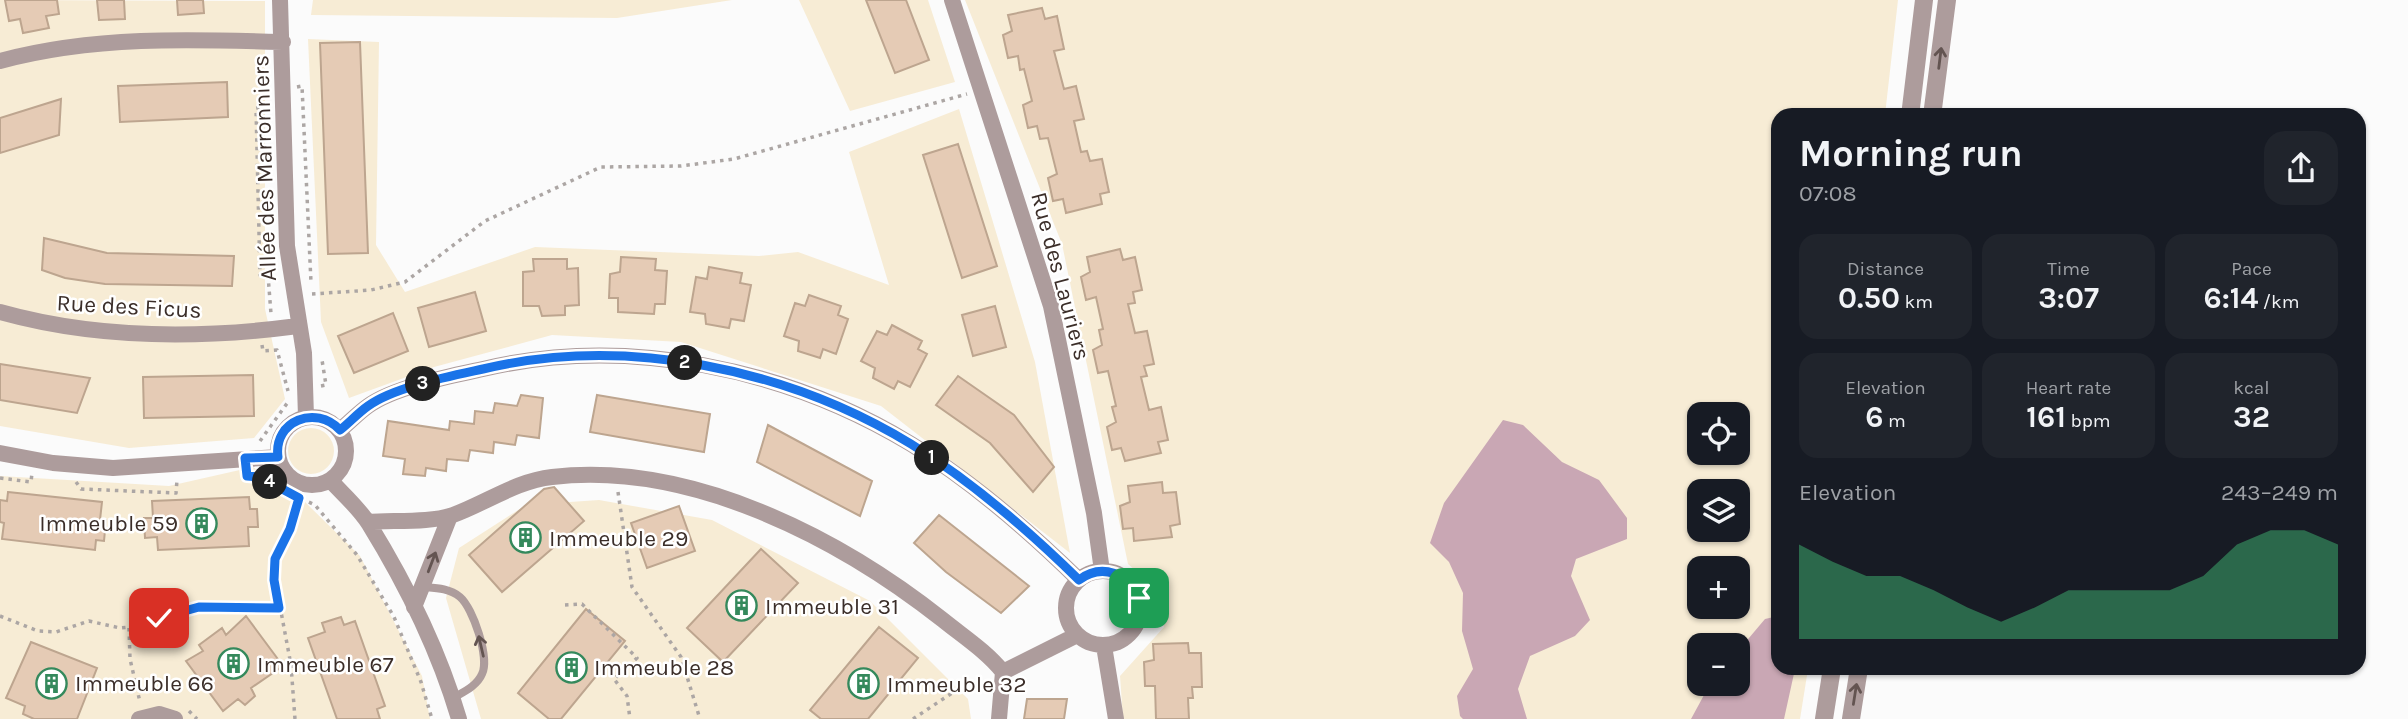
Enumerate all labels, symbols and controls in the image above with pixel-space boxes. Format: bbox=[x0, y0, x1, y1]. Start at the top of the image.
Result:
one-way arrow bbox=[1933, 47, 1946, 70]
street label: Allée des Marronniers bbox=[247, 54, 282, 282]
text: Morning run bbox=[1799, 131, 2023, 176]
button: share bbox=[2264, 131, 2338, 205]
text: 07:08 bbox=[1799, 180, 1857, 207]
street label: Rue des Lauriers bbox=[1025, 189, 1096, 363]
text: Distance bbox=[1847, 258, 1924, 280]
text: Time bbox=[2047, 258, 2090, 280]
text: Pace bbox=[2231, 258, 2272, 280]
text: 0.50 bbox=[1838, 280, 1900, 316]
text: 3:07 bbox=[2038, 280, 2099, 316]
text: 6:14 bbox=[2203, 280, 2258, 316]
street label: Rue des Ficus bbox=[56, 289, 202, 324]
text: km bbox=[1900, 291, 1933, 313]
text: /km bbox=[2258, 291, 2300, 313]
pin: 2 bbox=[668, 346, 702, 380]
text: 2 bbox=[679, 351, 690, 373]
pin: 3 bbox=[406, 366, 440, 402]
text: 3 bbox=[417, 372, 428, 394]
text: Elevation bbox=[1845, 377, 1926, 399]
text: Heart rate bbox=[2026, 377, 2111, 399]
text: kcal bbox=[2233, 377, 2270, 399]
text: 6 bbox=[1865, 399, 1883, 435]
text: 161 bbox=[2026, 399, 2066, 435]
text: 32 bbox=[2233, 399, 2270, 435]
map controls bbox=[1687, 402, 1750, 696]
button: locate bbox=[1687, 402, 1750, 465]
text: m bbox=[1883, 410, 1906, 432]
text: bpm bbox=[2066, 410, 2111, 432]
pin: 1 bbox=[914, 440, 950, 476]
text: 1 bbox=[928, 446, 935, 468]
pin: 4 bbox=[252, 464, 288, 500]
text: 4 bbox=[264, 470, 275, 492]
button: layers bbox=[1687, 479, 1750, 542]
text: Elevation bbox=[1799, 479, 1896, 506]
text: 243–249 m bbox=[2221, 479, 2338, 506]
building icon: Immeuble 59 bbox=[184, 506, 218, 540]
place label: Immeuble 59 bbox=[39, 510, 178, 537]
building icon: Immeuble 29 bbox=[509, 521, 543, 555]
place label: Immeuble 29 bbox=[549, 525, 688, 552]
one-way arrow bbox=[427, 552, 440, 574]
button: + bbox=[1687, 556, 1750, 619]
pin bbox=[1109, 568, 1169, 628]
icon: arrive bbox=[1120, 579, 1158, 617]
pin bbox=[129, 588, 189, 648]
building icon: Immeuble 31 bbox=[725, 589, 759, 623]
place label: Immeuble 31 bbox=[765, 593, 899, 620]
icon: check bbox=[140, 599, 178, 637]
button: − bbox=[1687, 633, 1750, 696]
one-way arrow bbox=[473, 635, 486, 657]
building icon: Immeuble 67 bbox=[217, 647, 251, 681]
building icon: Immeuble 28 bbox=[554, 650, 588, 684]
place label: Immeuble 67 bbox=[257, 651, 394, 678]
place label: Immeuble 28 bbox=[594, 654, 734, 681]
building icon: Immeuble 66 bbox=[35, 666, 69, 700]
building icon: Immeuble 32 bbox=[847, 667, 881, 701]
place label: Immeuble 66 bbox=[75, 670, 214, 697]
place label: Immeuble 32 bbox=[887, 671, 1026, 698]
one-way arrow bbox=[1849, 683, 1862, 706]

